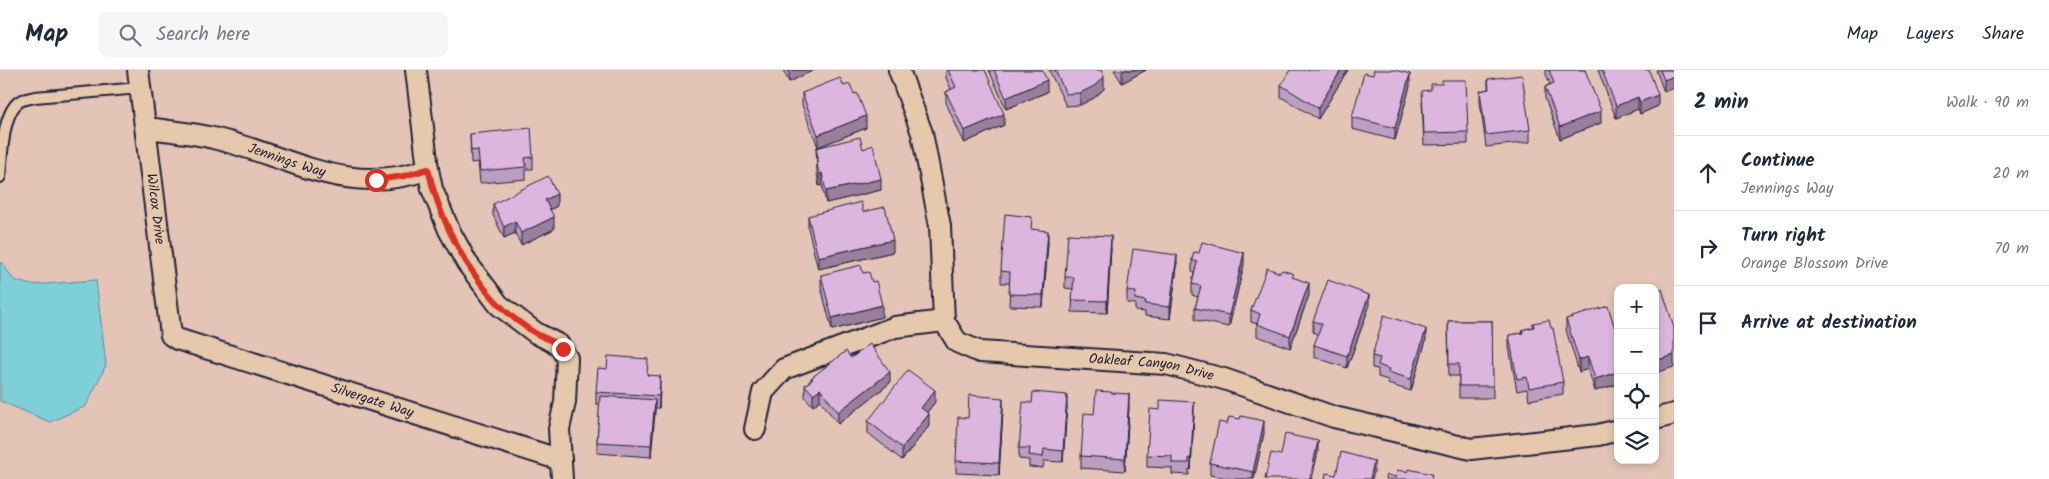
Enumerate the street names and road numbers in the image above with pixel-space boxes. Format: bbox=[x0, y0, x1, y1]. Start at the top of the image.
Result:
street label: Jennings Way bbox=[245, 137, 329, 184]
street label: Wilcox Drive bbox=[140, 172, 171, 246]
street label: Oakleaf Canyon Drive bbox=[1088, 348, 1217, 387]
street label: Silvergate Way bbox=[328, 377, 417, 424]

